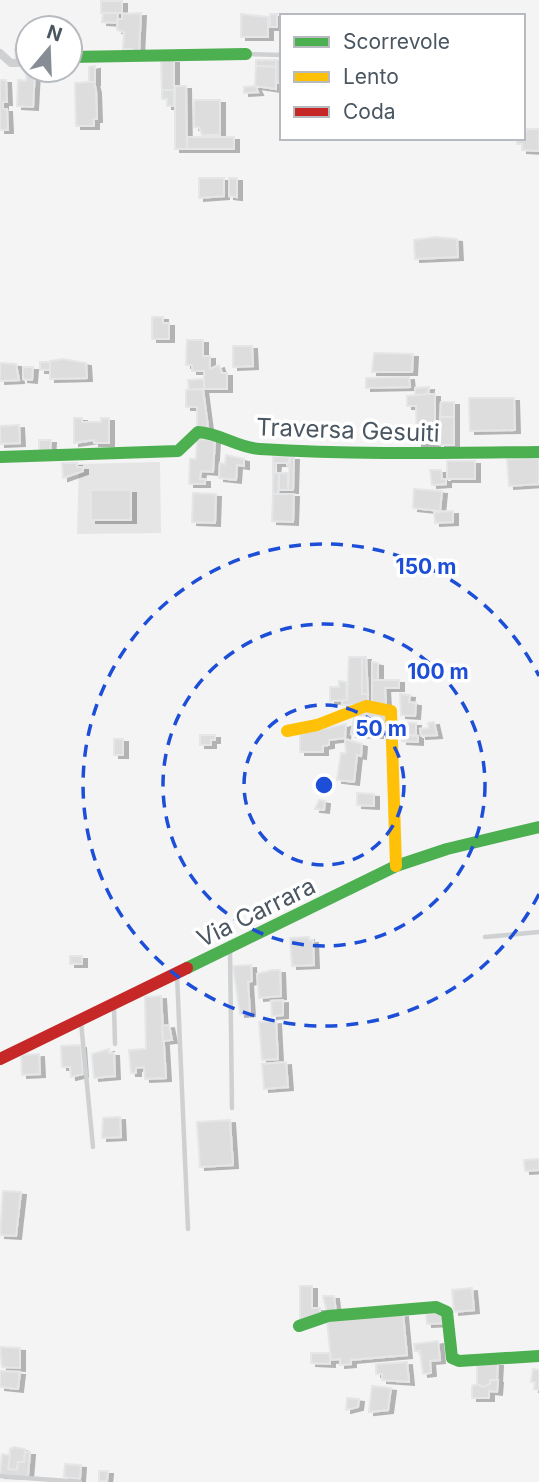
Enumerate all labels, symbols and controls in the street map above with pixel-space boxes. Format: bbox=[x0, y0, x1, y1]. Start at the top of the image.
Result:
north arrow bbox=[14, 14, 84, 84]
legend bbox=[280, 14, 525, 140]
text: N bbox=[44, 20, 65, 47]
text: Scorrevole bbox=[343, 29, 450, 54]
text: Lento bbox=[343, 64, 399, 89]
text: Coda bbox=[343, 99, 396, 124]
street label: Traversa Gesuiti bbox=[256, 412, 440, 448]
text: 150 m bbox=[396, 554, 456, 579]
text: 100 m bbox=[407, 659, 469, 684]
text: 50 m bbox=[355, 716, 407, 741]
centre of rings bbox=[312, 773, 336, 797]
street label: Via Carrara bbox=[192, 871, 320, 953]

